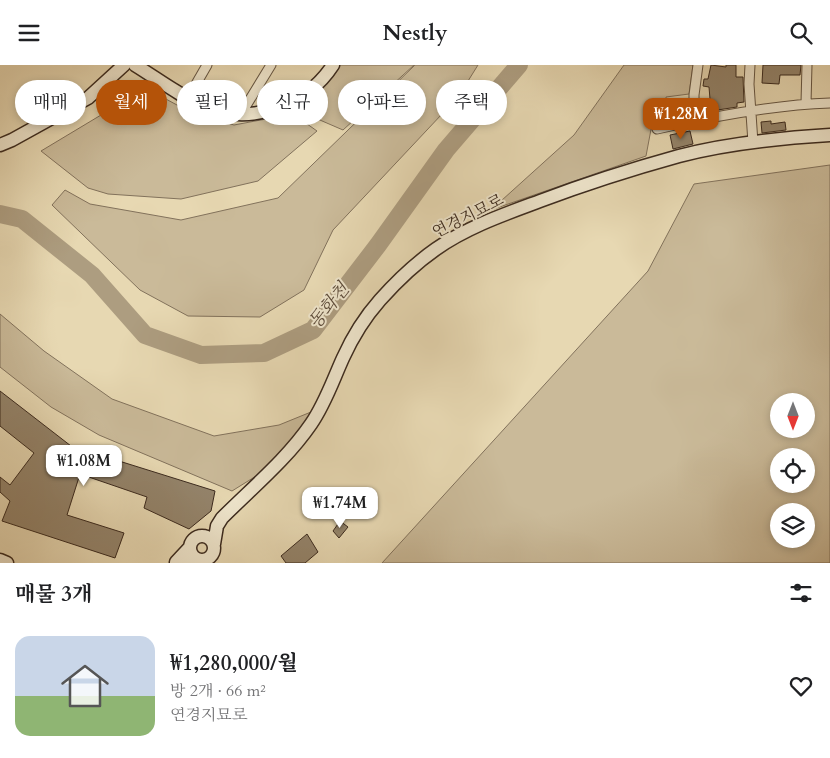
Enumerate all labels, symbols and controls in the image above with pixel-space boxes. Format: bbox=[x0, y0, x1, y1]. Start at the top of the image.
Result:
text: Nestly bbox=[383, 18, 447, 48]
icon: menu bbox=[15, 19, 43, 47]
icon: search bbox=[787, 19, 815, 47]
chip: 매매 bbox=[15, 80, 86, 125]
chip: 월세 bbox=[96, 80, 167, 125]
chip: 필터 bbox=[177, 80, 247, 125]
chip: 신규 bbox=[257, 80, 328, 125]
chip: 아파트 bbox=[338, 80, 426, 125]
chip: 주택 bbox=[436, 80, 507, 125]
pin: ₩1.28M bbox=[640, 97, 722, 140]
text: ₩1.28M bbox=[654, 103, 708, 125]
street label: 연경지묘로 bbox=[429, 188, 508, 243]
water label: 동화천 bbox=[303, 277, 356, 334]
north arrow bbox=[770, 393, 815, 437]
map controls bbox=[770, 393, 815, 548]
pin: ₩1.08M bbox=[43, 445, 125, 487]
button: locate bbox=[770, 448, 815, 493]
text: ₩1.08M bbox=[57, 450, 111, 472]
pin: ₩1.74M bbox=[299, 487, 381, 529]
text: ₩1.74M bbox=[313, 492, 367, 514]
button: layers bbox=[770, 503, 815, 548]
icon: filters bbox=[787, 579, 815, 607]
text: 매물 3개 bbox=[15, 580, 92, 609]
text: ₩1,280,000/월 bbox=[170, 649, 298, 678]
icon: home bbox=[55, 656, 115, 716]
icon: heart bbox=[787, 672, 815, 700]
text: 방 2개 · 66 m² bbox=[170, 680, 266, 702]
text: 연경지묘로 bbox=[170, 704, 247, 726]

